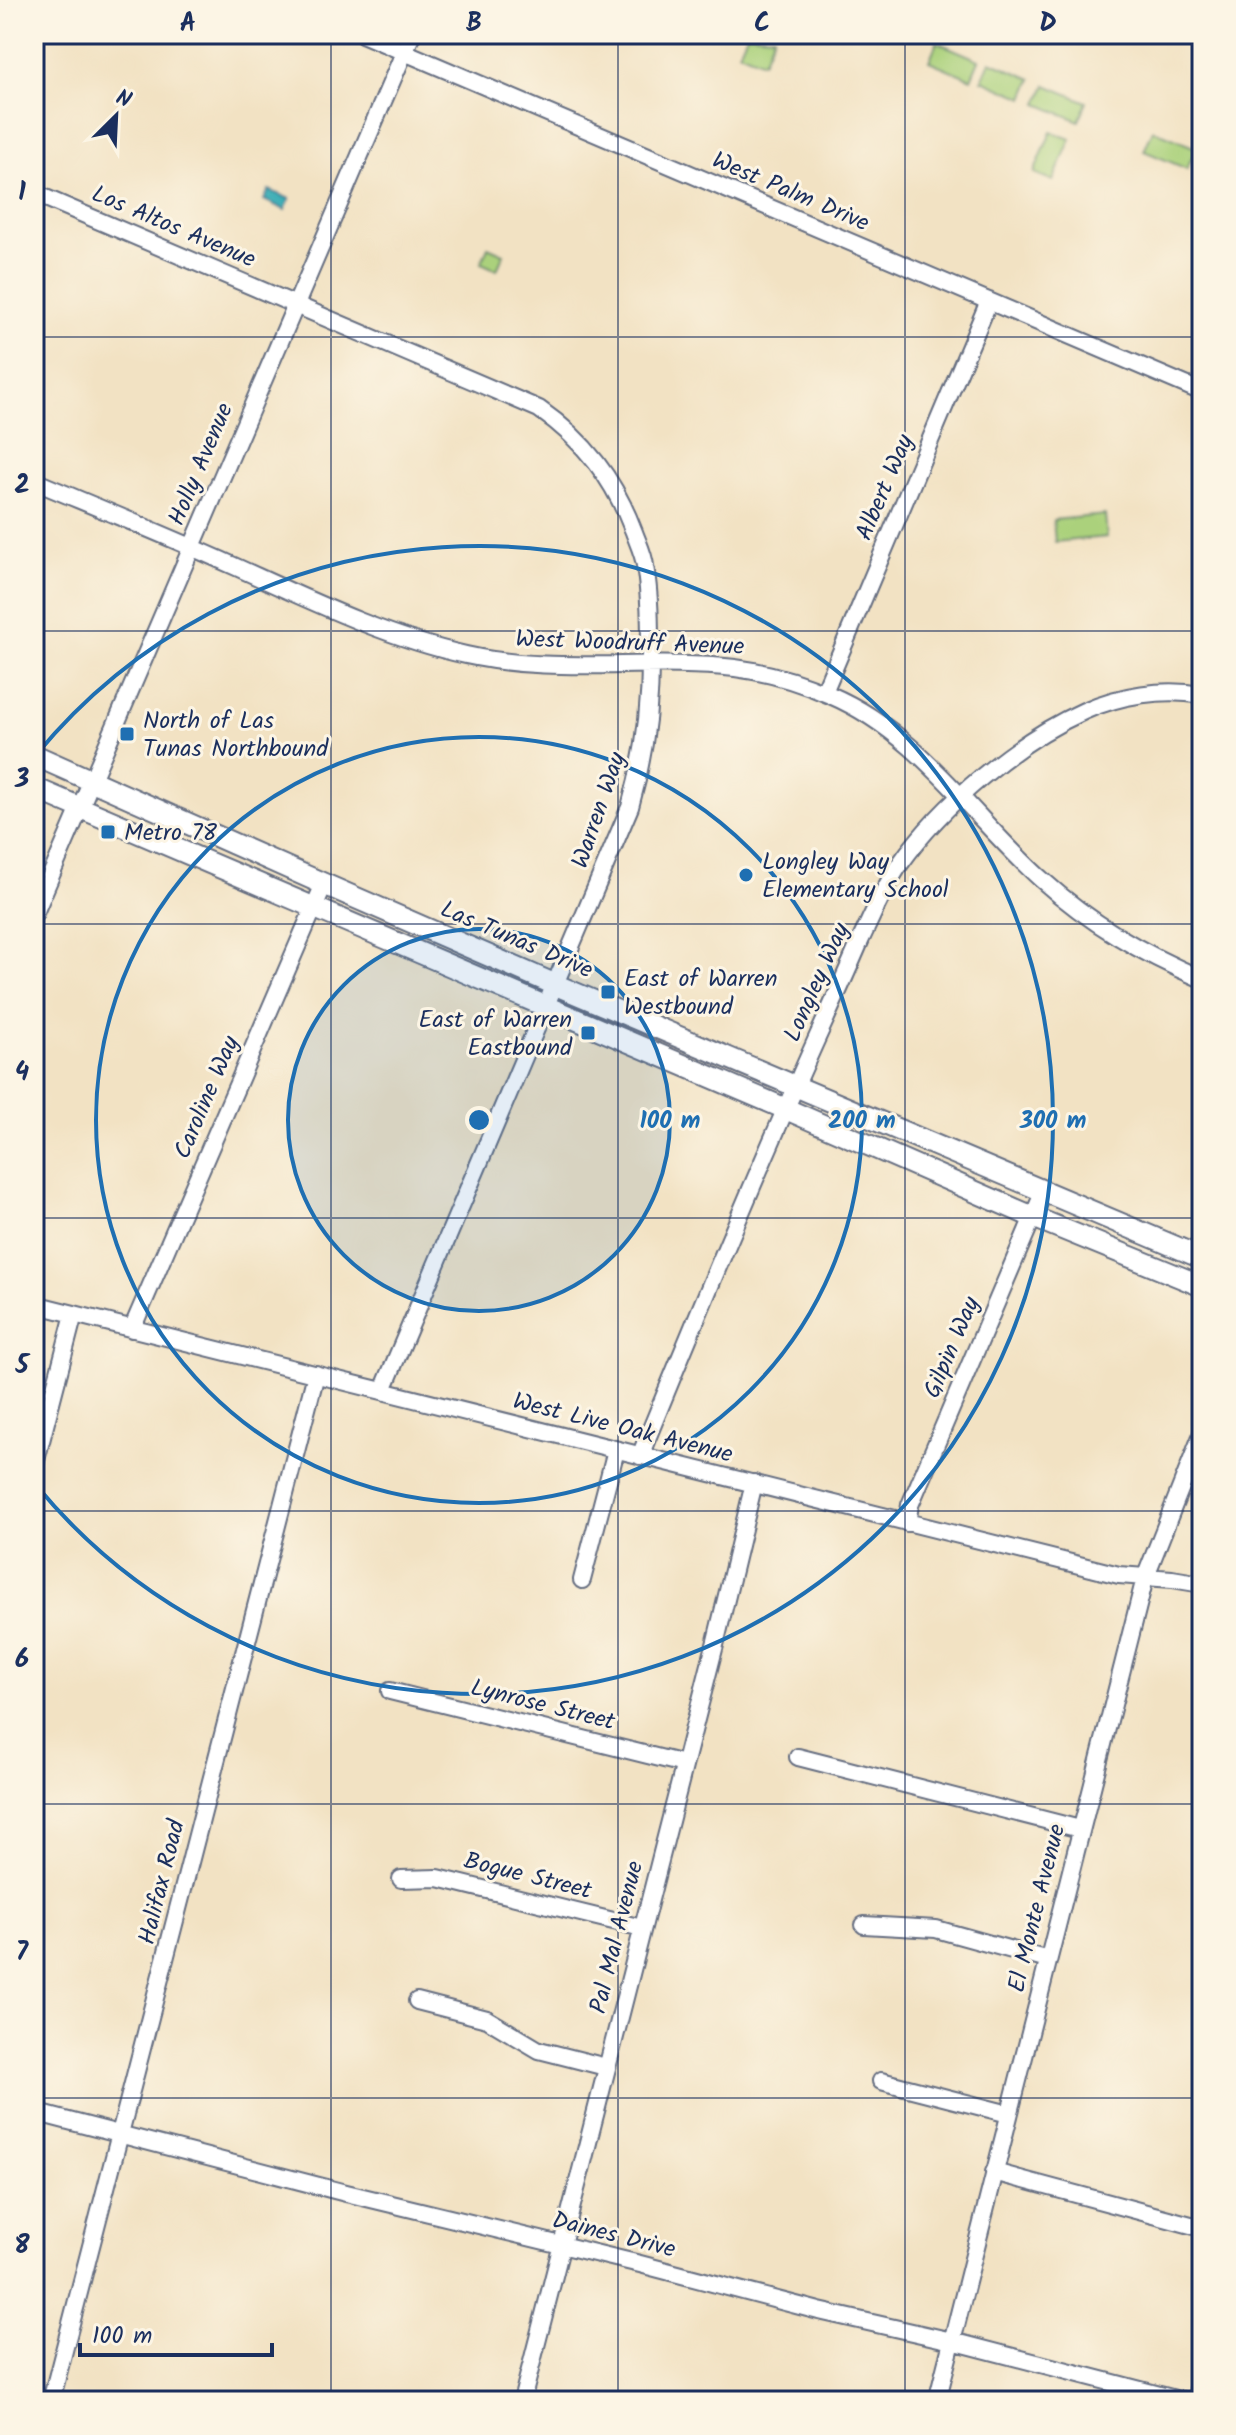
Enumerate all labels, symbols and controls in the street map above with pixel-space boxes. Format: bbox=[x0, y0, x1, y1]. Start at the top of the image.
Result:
text: A bbox=[180, 3, 196, 45]
text: B bbox=[466, 3, 482, 45]
text: C bbox=[754, 3, 770, 45]
text: D bbox=[1039, 3, 1057, 45]
north arrow bbox=[76, 76, 156, 156]
text: N bbox=[110, 81, 137, 119]
street label: West Palm Drive bbox=[706, 142, 875, 243]
text: 1 bbox=[18, 172, 26, 214]
street label: Los Altos Avenue bbox=[85, 175, 262, 280]
street label: Holly Avenue bbox=[158, 397, 245, 532]
street label: Albert Way bbox=[846, 428, 926, 547]
text: 2 bbox=[14, 465, 30, 507]
street label: West Woodruff Avenue bbox=[515, 620, 745, 667]
place label: North of Las Tunas Northbound bbox=[143, 702, 329, 769]
marker: North of Las Tunas Northbound bbox=[118, 725, 136, 743]
street label: Warren Way bbox=[561, 747, 638, 874]
text: 3 bbox=[14, 759, 29, 801]
place label: Metro 78 bbox=[124, 814, 218, 853]
marker: Metro 78 bbox=[99, 823, 117, 841]
place label: Longley Way Elementary School bbox=[762, 843, 949, 910]
marker: Longley Way Elementary School bbox=[737, 866, 755, 884]
street label: Las Tunas Drive bbox=[434, 891, 599, 990]
street label: Longley Way bbox=[774, 916, 861, 1049]
place label: East of Warren Westbound bbox=[624, 960, 777, 1027]
marker: East of Warren Westbound bbox=[599, 983, 617, 1001]
place label: East of Warren Eastbound bbox=[419, 1001, 573, 1068]
marker: East of Warren Eastbound bbox=[579, 1024, 597, 1042]
street label: Caroline Way bbox=[164, 1029, 251, 1165]
text: 4 bbox=[15, 1052, 29, 1094]
text: 100 m bbox=[640, 1102, 700, 1141]
text: 200 m bbox=[828, 1102, 896, 1141]
text: 300 m bbox=[1019, 1102, 1086, 1141]
centre of rings bbox=[465, 1106, 493, 1134]
street label: Gilpin Way bbox=[913, 1290, 992, 1405]
text: 5 bbox=[14, 1345, 30, 1387]
street label: West Live Oak Avenue bbox=[508, 1382, 737, 1475]
text: 6 bbox=[15, 1639, 29, 1681]
street label: Lynrose Street bbox=[466, 1669, 620, 1742]
street label: Halifax Road bbox=[128, 1815, 197, 1949]
street label: El Monte Avenue bbox=[998, 1820, 1077, 1997]
street label: Bogue Street bbox=[460, 1842, 596, 1911]
street label: Pal Mal Avenue bbox=[580, 1857, 655, 2018]
text: 7 bbox=[16, 1932, 29, 1974]
street label: Daines Drive bbox=[548, 2201, 680, 2270]
text: 8 bbox=[14, 2225, 30, 2267]
scale bar bbox=[80, 2307, 272, 2357]
text: 100 m bbox=[92, 2317, 152, 2356]

